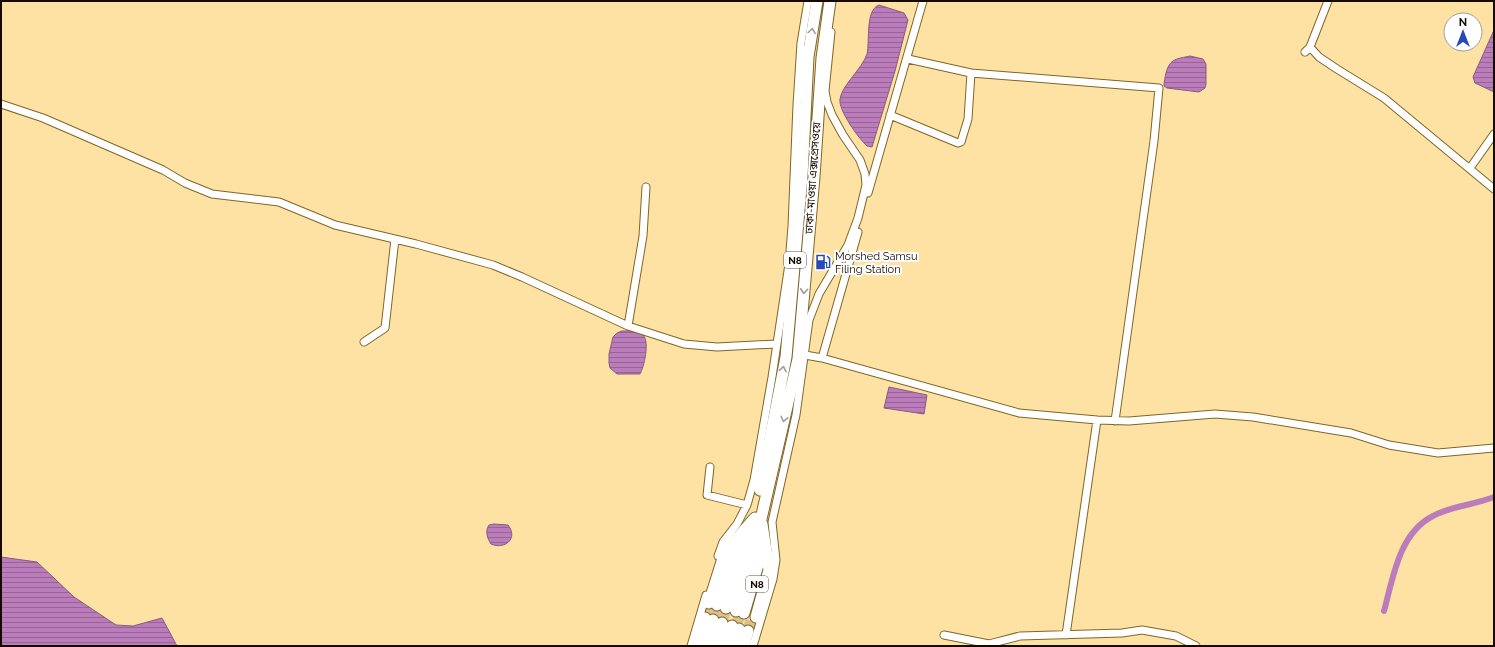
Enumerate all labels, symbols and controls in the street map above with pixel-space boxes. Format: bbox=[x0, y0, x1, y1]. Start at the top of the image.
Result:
north arrow bbox=[1443, 12, 1483, 52]
text: N bbox=[1459, 16, 1467, 29]
one-way arrow bbox=[807, 28, 816, 34]
street label: ঢাকা-মাওয়া এক্সপ্রেসওয়ে bbox=[803, 122, 823, 235]
place label: Morshed Samsu Filing Station bbox=[835, 250, 917, 276]
road number: N8 bbox=[784, 252, 806, 268]
fuel station icon: Morshed Samsu Filing Station bbox=[814, 253, 832, 271]
one-way arrow bbox=[800, 288, 809, 294]
one-way arrow bbox=[779, 366, 787, 372]
one-way arrow bbox=[780, 416, 788, 422]
road number: N8 bbox=[746, 576, 768, 592]

